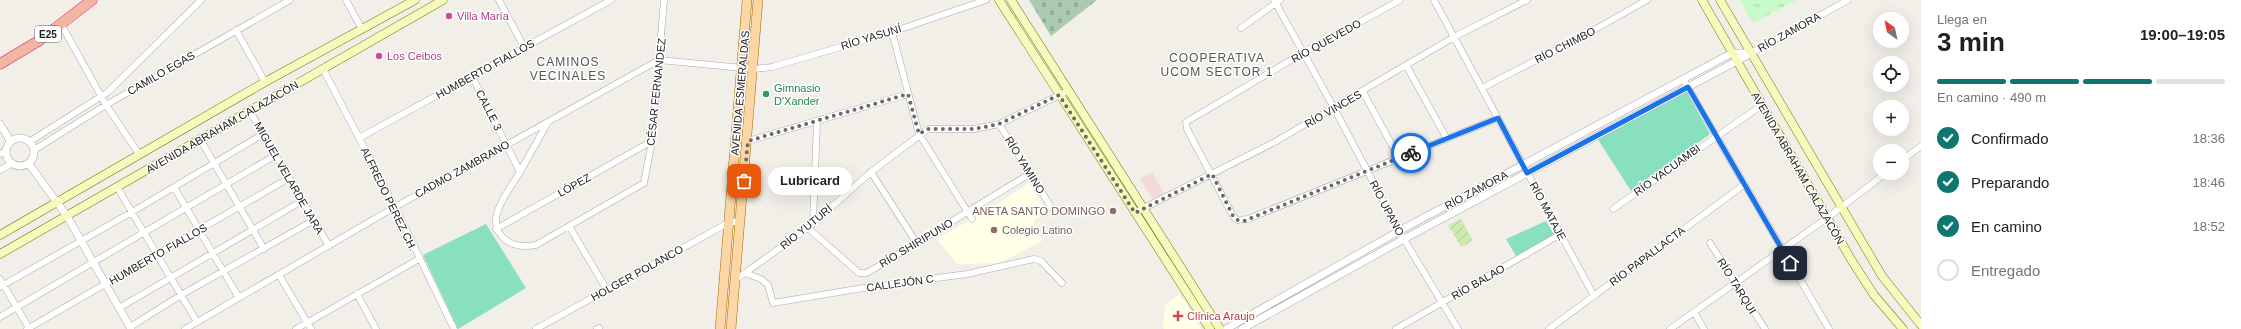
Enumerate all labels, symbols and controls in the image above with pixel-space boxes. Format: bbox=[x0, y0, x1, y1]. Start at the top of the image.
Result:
place label: Villa María bbox=[457, 10, 510, 22]
street label: RÍO ZAMORA bbox=[1756, 10, 1823, 54]
marker: Villa María bbox=[444, 11, 454, 21]
north arrow bbox=[1873, 12, 1909, 48]
map controls bbox=[1873, 12, 1909, 180]
text: Llega en bbox=[1937, 12, 1987, 27]
street label: RÍO QUEVEDO bbox=[1289, 17, 1363, 65]
street label: RÍO YASUNÍ bbox=[839, 22, 904, 52]
street label: RÍO CHIMBO bbox=[1533, 24, 1598, 65]
road number: E25 bbox=[35, 26, 61, 42]
text: 19:00–19:05 bbox=[2140, 26, 2225, 43]
text: 3 min bbox=[1937, 27, 2005, 57]
street label: AVENIDA ESMERALDAS bbox=[729, 30, 751, 156]
street label: HUMBERTO FIALLOS bbox=[434, 37, 536, 101]
street label: CÉSAR FERNANDEZ bbox=[644, 37, 668, 146]
street label: CAMILO EGAS bbox=[125, 49, 197, 97]
place label: Los Ceibos bbox=[387, 50, 443, 62]
marker: Los Ceibos bbox=[374, 51, 384, 61]
district label: COOPERATIVA UCOM SECTOR 1 bbox=[1161, 51, 1273, 79]
district label: CAMINOS VECINALES bbox=[530, 55, 606, 83]
button: locate bbox=[1873, 56, 1909, 92]
street label: AVENIDA ABRAHAM CALAZACÓN bbox=[144, 78, 300, 176]
place label: Gimnasio D'Xander bbox=[774, 82, 820, 107]
street label: CALLE 3 bbox=[474, 88, 504, 132]
street label: RÍO VINCES bbox=[1302, 88, 1364, 130]
marker: Gimnasio D'Xander bbox=[761, 89, 771, 99]
street label: AVENIDA ABRAHAM CALAZACÓN bbox=[1749, 90, 1847, 246]
text: En camino · 490 m bbox=[1937, 90, 2046, 105]
button: + bbox=[1873, 100, 1909, 136]
street label: MIGUEL VELARDE JARA bbox=[252, 120, 326, 237]
icon: check bbox=[1937, 127, 1959, 149]
text: Confirmado bbox=[1971, 130, 2049, 147]
text: 18:36 bbox=[2192, 131, 2225, 146]
courier bbox=[1391, 133, 1431, 173]
street label: RÍO YAMINO bbox=[1003, 134, 1048, 196]
street label: CADMO ZAMBRANO bbox=[413, 138, 512, 200]
icon: bike bbox=[1400, 142, 1422, 164]
street label: RÍO YACUAMBI bbox=[1631, 142, 1703, 198]
button: − bbox=[1873, 144, 1909, 180]
street label: ALFREDO PEREZ CH. bbox=[359, 145, 419, 253]
pin bbox=[727, 164, 761, 198]
callout: Lubricard bbox=[768, 167, 852, 195]
street label: RÍO ZAMORA bbox=[1442, 168, 1510, 212]
icon: bag bbox=[733, 170, 755, 192]
street label: LÓPEZ bbox=[555, 171, 593, 199]
icon: check bbox=[1937, 171, 1959, 193]
text: Lubricard bbox=[780, 173, 840, 188]
text: Preparando bbox=[1971, 174, 2049, 191]
text: 18:46 bbox=[2192, 175, 2225, 190]
street label: RÍO UPANO bbox=[1367, 178, 1407, 238]
street label: RÍO MATAJE bbox=[1528, 180, 1568, 242]
street label: RÍO YUTURÍ bbox=[778, 202, 835, 252]
place label: ANETA SANTO DOMINGO bbox=[972, 205, 1105, 217]
marker: ANETA SANTO DOMINGO bbox=[1108, 206, 1118, 216]
icon: check bbox=[1937, 215, 1959, 237]
street label: RÍO SHIRIPUNO bbox=[877, 216, 955, 270]
text: En camino bbox=[1971, 218, 2042, 235]
text: 18:52 bbox=[2192, 219, 2225, 234]
street label: HUMBERTO FIALLOS bbox=[107, 221, 209, 287]
street label: RÍO PAPALLACTA bbox=[1607, 223, 1688, 288]
place label: Colegio Latino bbox=[1002, 224, 1072, 236]
marker: Colegio Latino bbox=[989, 225, 999, 235]
street label: HOLGER POLANCO bbox=[589, 242, 685, 303]
pin bbox=[1773, 246, 1807, 280]
icon: home bbox=[1779, 252, 1801, 274]
street label: RÍO TARQUI bbox=[1715, 256, 1759, 316]
street label: RÍO BALAO bbox=[1449, 262, 1507, 302]
text: Entregado bbox=[1971, 262, 2040, 279]
street label: CALLEJÓN C bbox=[866, 272, 934, 294]
marker: Clínica Araujo bbox=[1172, 310, 1184, 322]
place label: Clínica Araujo bbox=[1187, 310, 1255, 322]

